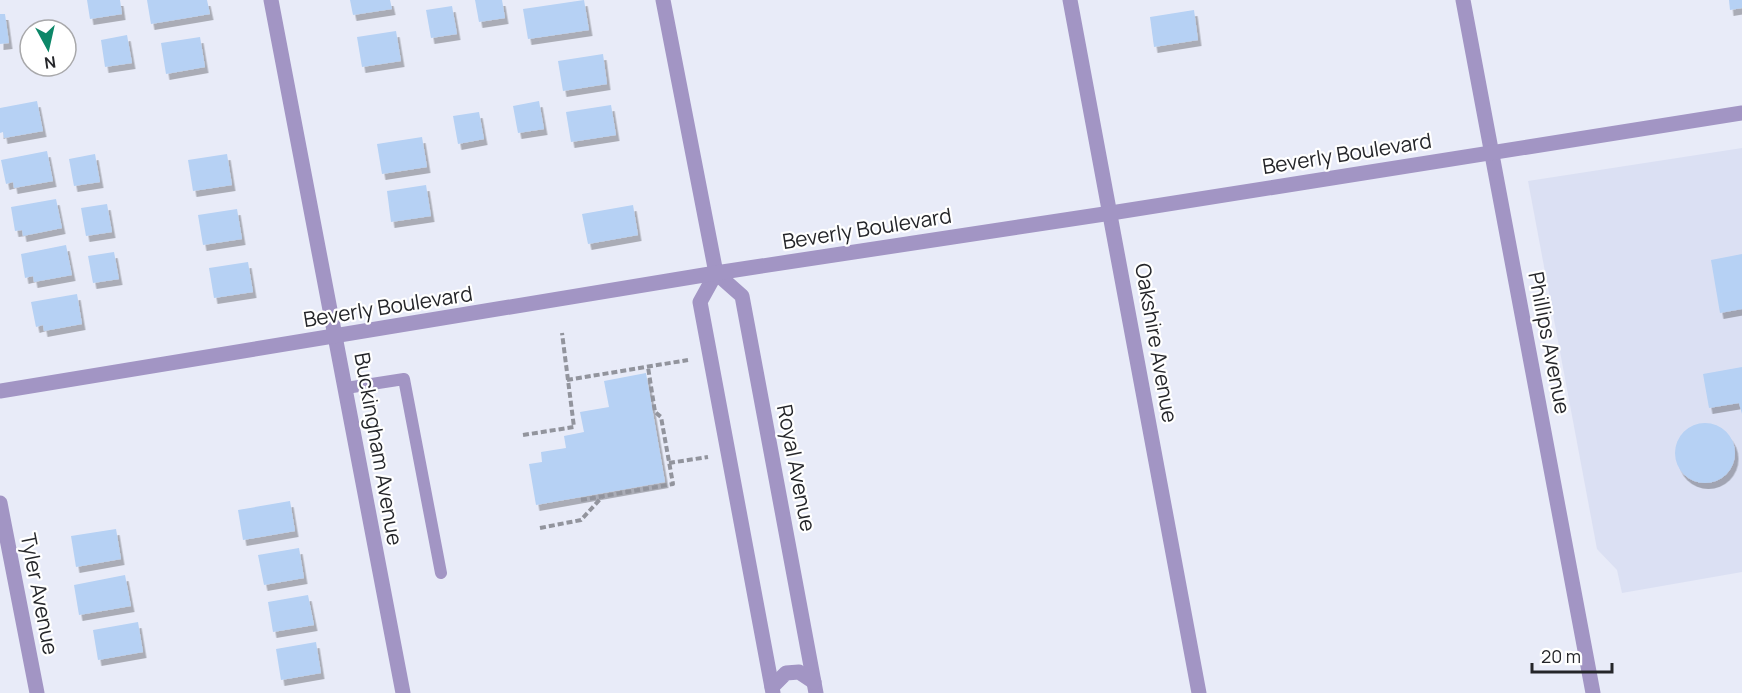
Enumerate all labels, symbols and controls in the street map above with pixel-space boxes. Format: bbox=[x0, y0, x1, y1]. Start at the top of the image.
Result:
north arrow bbox=[18, 18, 78, 78]
text: N bbox=[43, 51, 57, 75]
street label: Beverly Boulevard bbox=[1260, 126, 1434, 180]
street label: Beverly Boulevard bbox=[780, 201, 954, 255]
street label: Oakshire Avenue bbox=[1129, 261, 1185, 425]
street label: Phillips Avenue bbox=[1522, 269, 1577, 416]
street label: Beverly Boulevard bbox=[301, 279, 475, 333]
street label: Buckingham Avenue bbox=[348, 350, 410, 547]
street label: Royal Avenue bbox=[771, 402, 823, 534]
street label: Tyler Avenue bbox=[15, 531, 65, 657]
scale bar bbox=[1532, 636, 1612, 674]
text: 20 m bbox=[1541, 644, 1581, 668]

